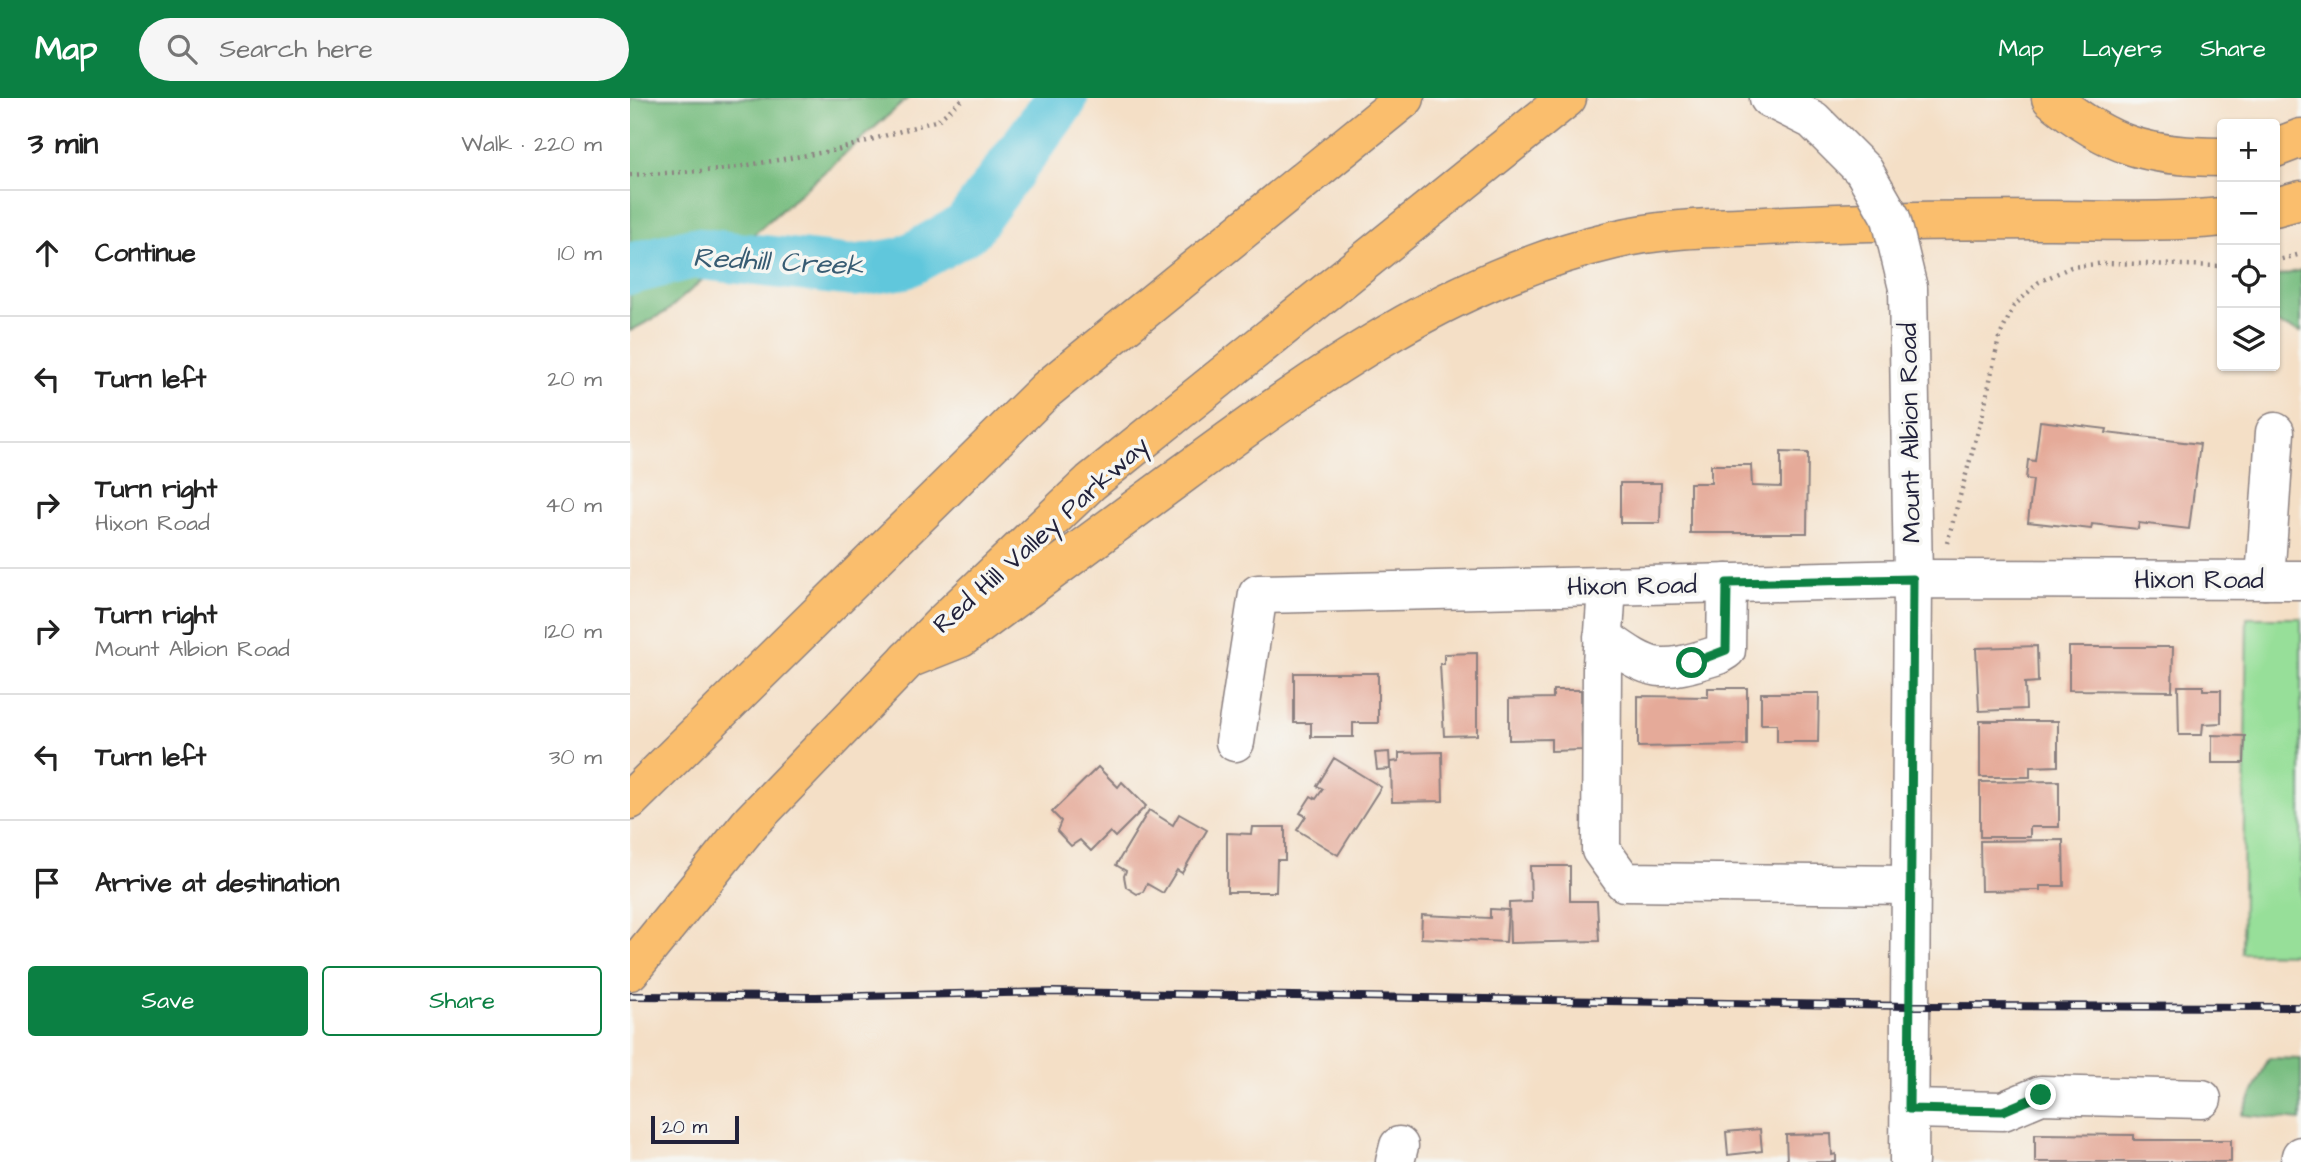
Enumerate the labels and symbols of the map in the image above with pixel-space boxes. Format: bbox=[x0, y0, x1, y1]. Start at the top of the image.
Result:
water label: Redhill Creek bbox=[692, 238, 865, 286]
street label: Mount Albion Road bbox=[1890, 323, 1930, 543]
street label: Red Hill Valley Parkway bbox=[925, 428, 1158, 643]
street label: Hixon Road bbox=[2134, 562, 2264, 598]
street label: Hixon Road bbox=[1567, 567, 1697, 605]
route start bbox=[1676, 647, 1707, 678]
route end bbox=[2025, 1079, 2056, 1110]
scale bar bbox=[651, 1113, 738, 1145]

